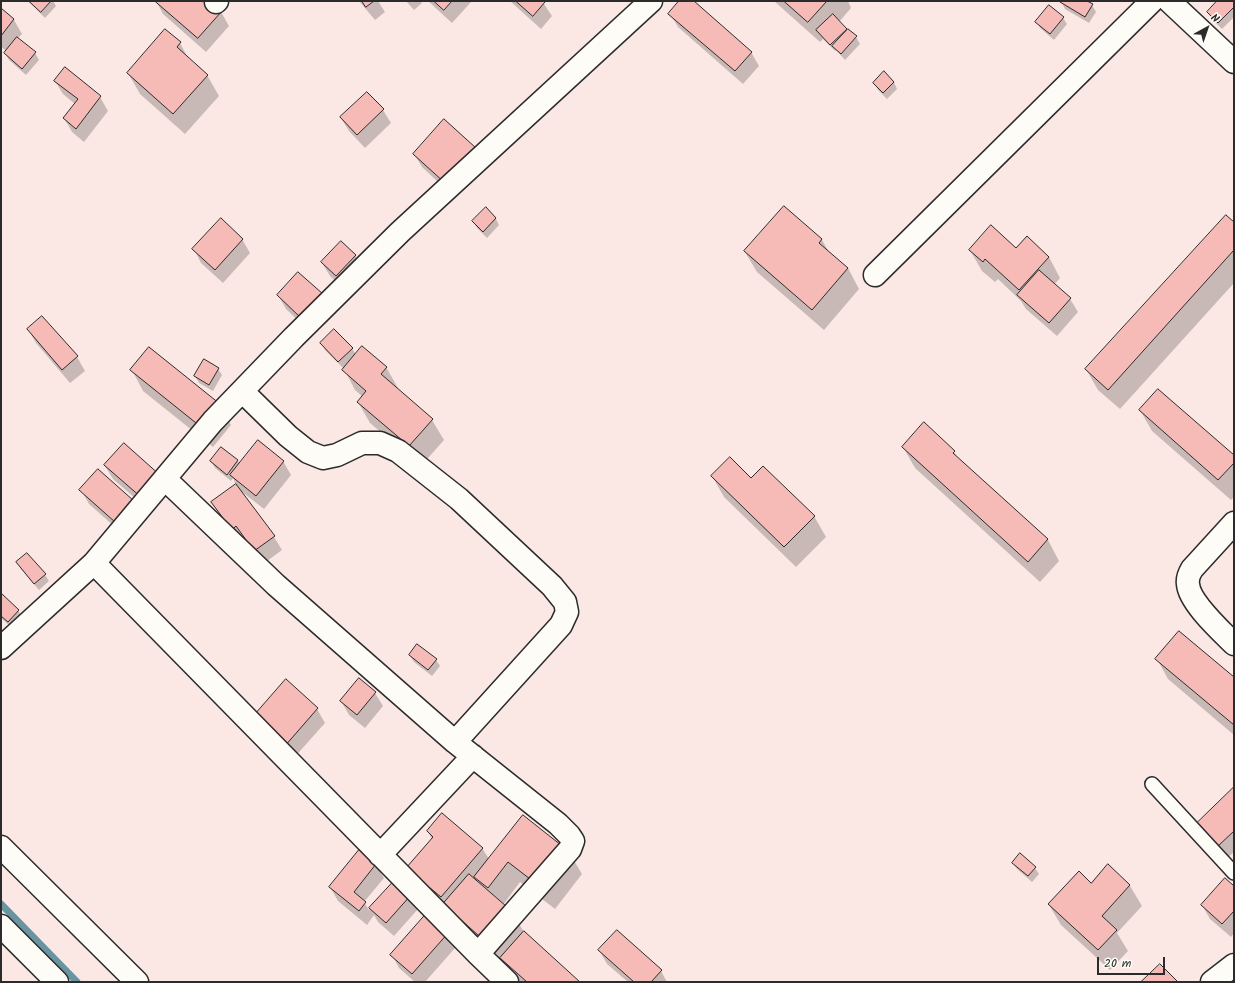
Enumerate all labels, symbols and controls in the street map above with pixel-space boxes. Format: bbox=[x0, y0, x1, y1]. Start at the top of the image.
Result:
north arrow bbox=[1187, 8, 1227, 48]
text: N bbox=[1206, 10, 1223, 28]
scale bar bbox=[1099, 949, 1167, 975]
text: 20 m bbox=[1104, 954, 1131, 973]

